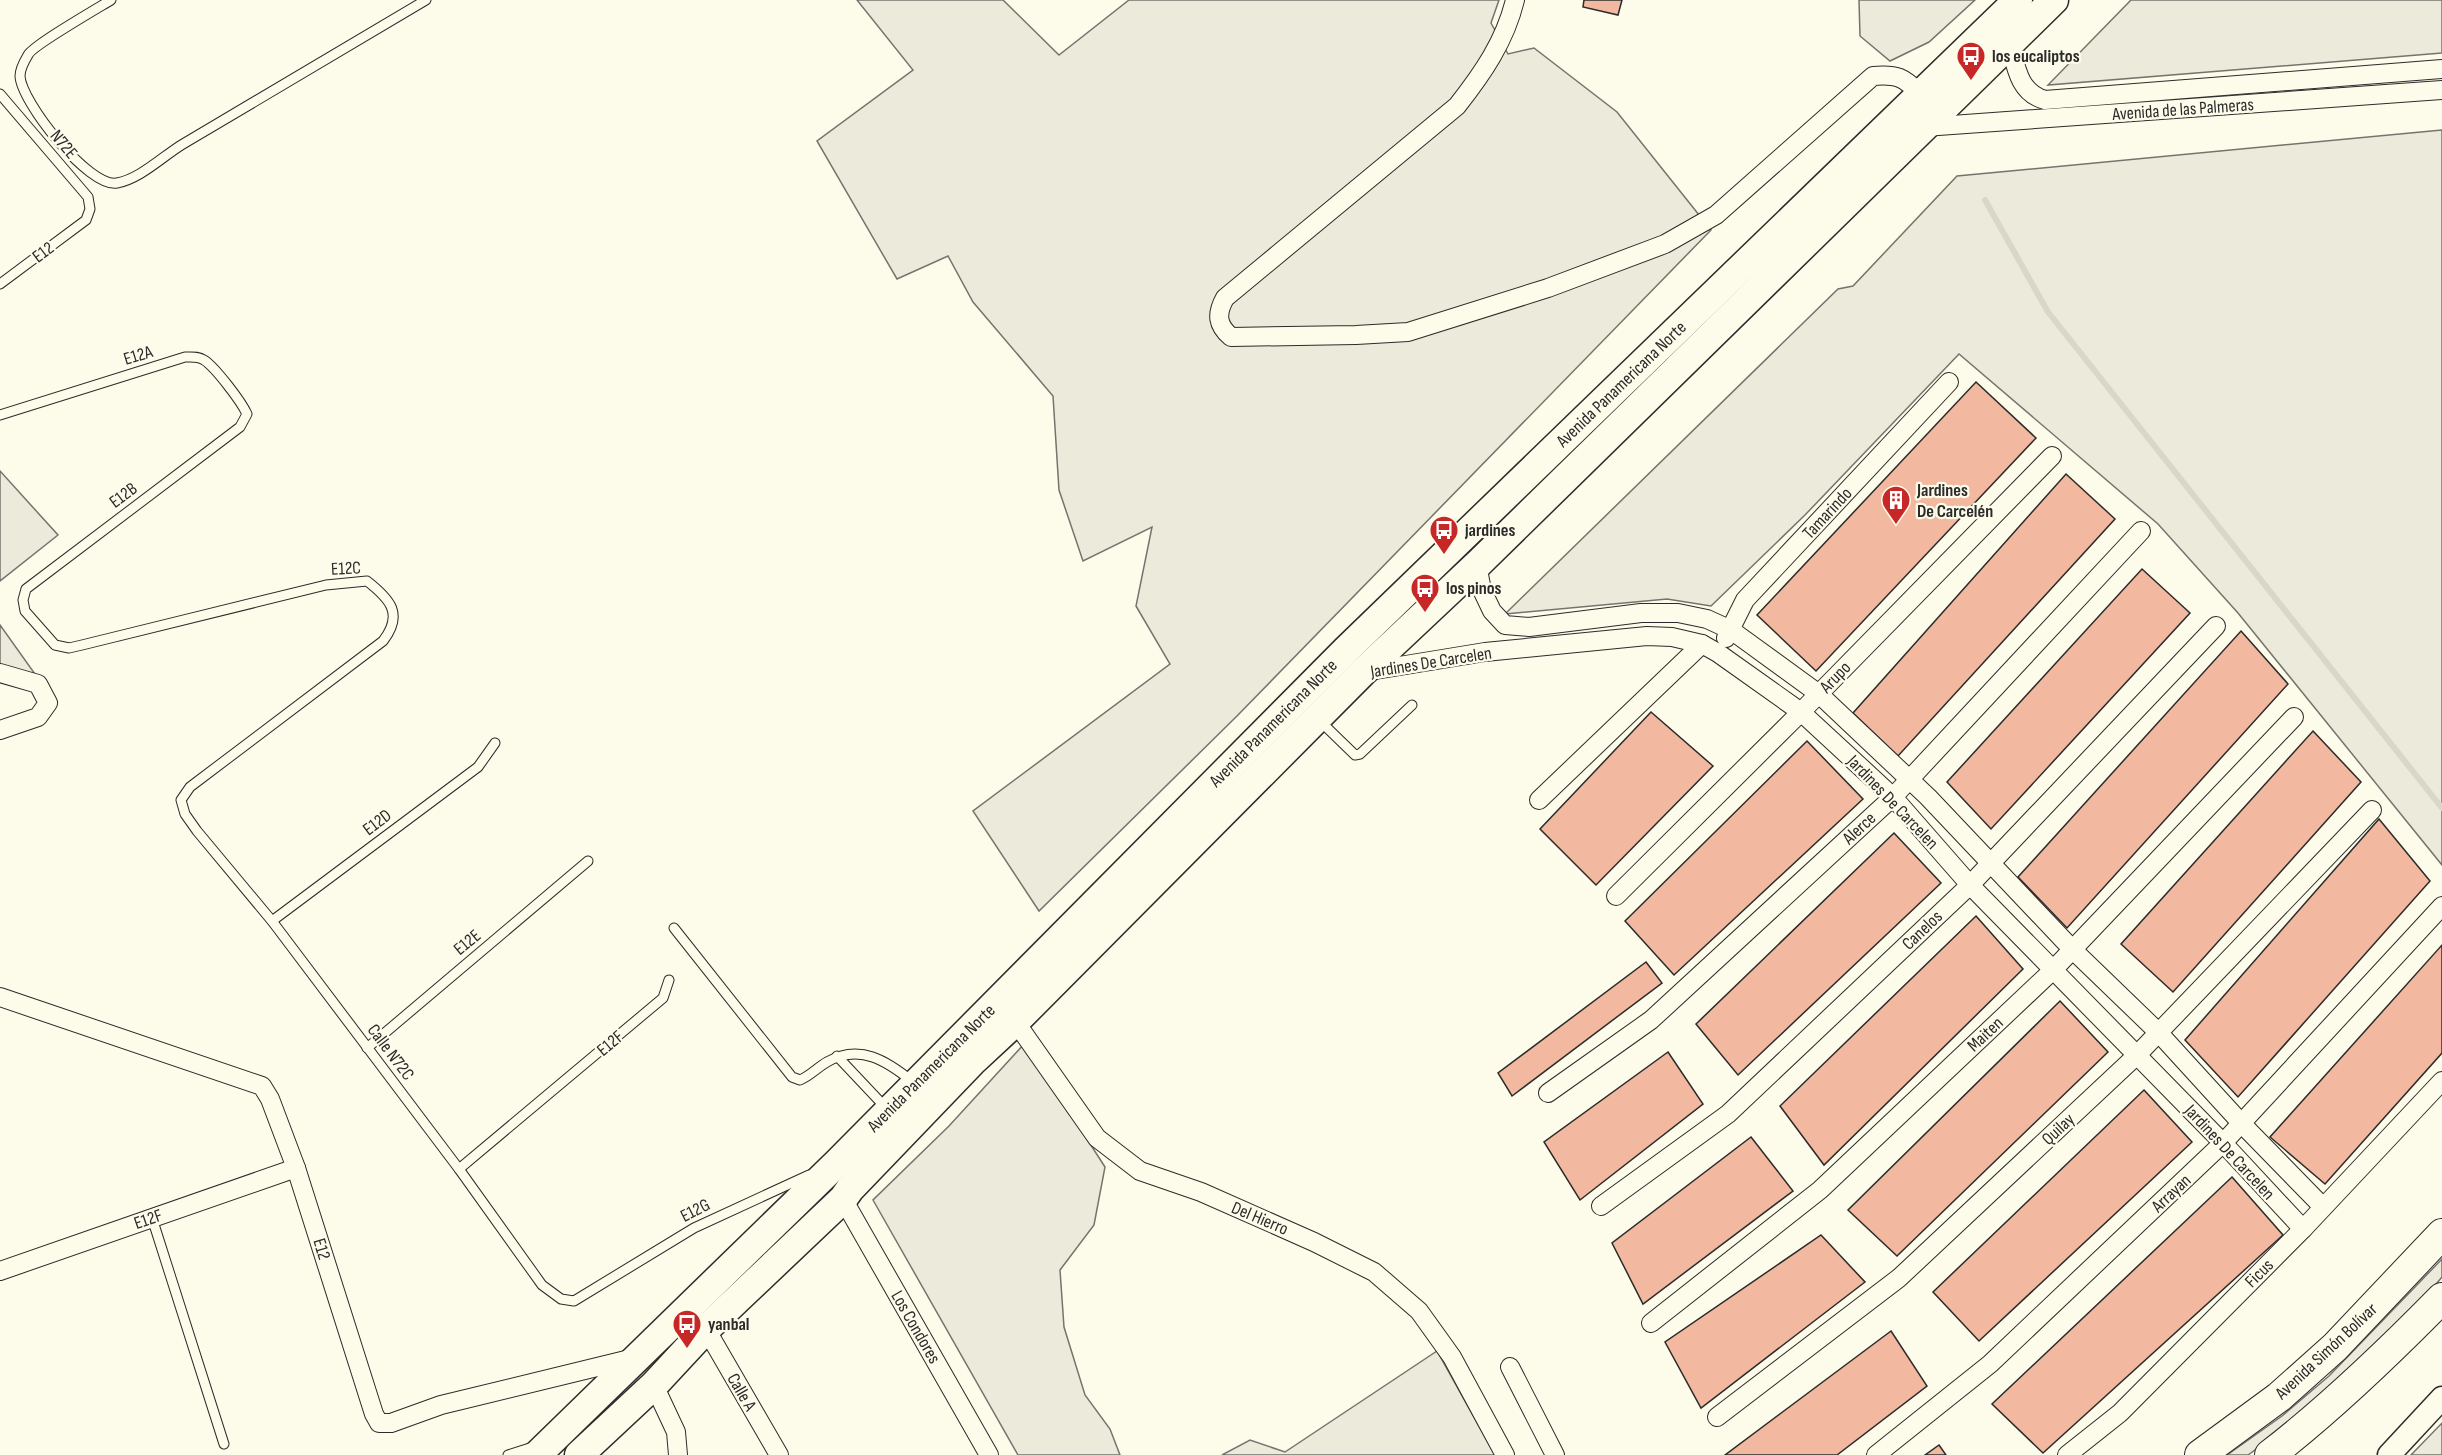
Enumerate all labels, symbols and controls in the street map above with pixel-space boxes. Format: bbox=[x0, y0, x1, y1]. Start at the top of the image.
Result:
bus stop icon: los eucaliptos bbox=[1955, 40, 1987, 82]
place label: los eucaliptos bbox=[1992, 46, 2080, 67]
street label: Avenida de las Palmeras bbox=[2111, 94, 2255, 125]
street label: N72E bbox=[46, 126, 82, 163]
street label: E12 bbox=[28, 238, 58, 267]
street label: Avenida Panamericana Norte bbox=[1551, 317, 1691, 452]
street label: E12A bbox=[121, 341, 155, 370]
street label: E12B bbox=[105, 478, 141, 513]
place label: Jardines De Carcelén bbox=[1916, 480, 1993, 522]
street label: Tamarindo bbox=[1798, 483, 1856, 543]
building icon: Jardines De Carcelén bbox=[1880, 484, 1912, 526]
bus stop icon: jardines bbox=[1428, 514, 1460, 556]
place label: jardines bbox=[1464, 520, 1516, 541]
street label: E12C bbox=[330, 557, 362, 580]
bus stop icon: los pinos bbox=[1409, 572, 1441, 614]
place label: los pinos bbox=[1446, 578, 1502, 599]
street label: Jardines De Carcelen bbox=[1368, 643, 1493, 683]
street label: Avenida Panamericana Norte bbox=[1204, 655, 1342, 792]
street label: Arupo bbox=[1815, 657, 1855, 698]
street label: Jardines De Carcelen bbox=[1842, 750, 1943, 854]
street label: E12D bbox=[359, 805, 396, 840]
street label: Alerce bbox=[1838, 808, 1880, 850]
street label: Canelos bbox=[1898, 906, 1947, 954]
street label: E12E bbox=[450, 925, 485, 960]
street label: Avenida Panamericana Norte bbox=[862, 1000, 1000, 1137]
street label: Maiten bbox=[1963, 1013, 2008, 1056]
street label: Calle N72C bbox=[363, 1020, 418, 1084]
street label: E12F bbox=[593, 1026, 628, 1061]
street label: Jardines De Carcelen bbox=[2180, 1100, 2279, 1204]
street label: Quilay bbox=[2038, 1109, 2079, 1150]
street label: Arrayan bbox=[2147, 1170, 2195, 1217]
street label: E12G bbox=[677, 1194, 714, 1227]
street label: Del Hierro bbox=[1228, 1197, 1291, 1240]
street label: E12F bbox=[131, 1205, 165, 1234]
street label: E12 bbox=[308, 1236, 335, 1262]
street label: Ficus bbox=[2241, 1255, 2278, 1292]
street label: Los Condores bbox=[886, 1287, 945, 1367]
street label: Avenida Simón Bolívar bbox=[2270, 1299, 2382, 1405]
bus stop icon: yanbal bbox=[671, 1308, 703, 1350]
place label: yanbal bbox=[708, 1314, 749, 1335]
street label: Calle A bbox=[723, 1370, 761, 1415]

